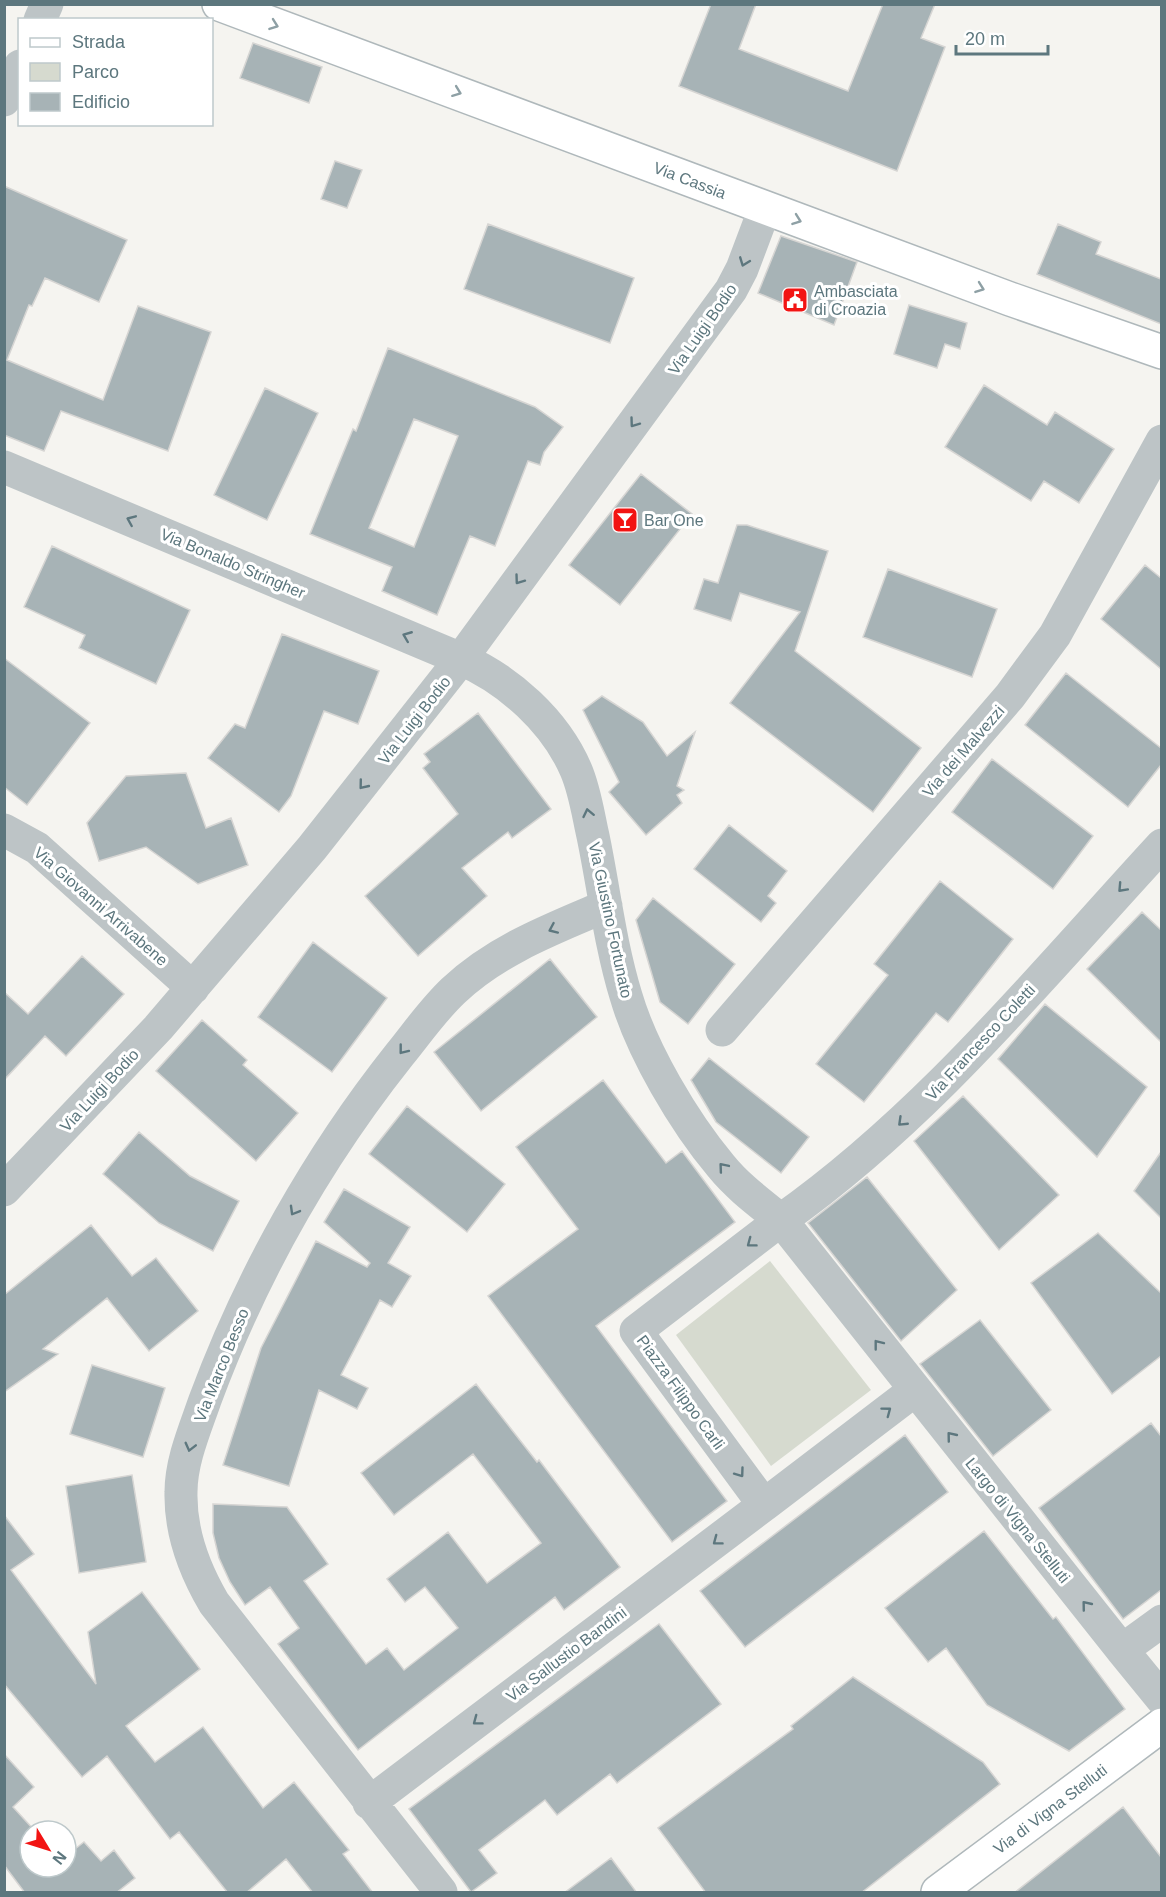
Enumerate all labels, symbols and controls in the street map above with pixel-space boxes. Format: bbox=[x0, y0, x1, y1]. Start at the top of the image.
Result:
one-way arrow bbox=[269, 17, 279, 30]
legend bbox=[18, 18, 213, 126]
scale bar bbox=[956, 18, 1048, 56]
text: 20 m bbox=[965, 29, 1005, 49]
text: Strada bbox=[72, 32, 126, 52]
text: Parco bbox=[72, 62, 119, 82]
one-way arrow bbox=[451, 85, 462, 98]
text: Edificio bbox=[72, 92, 130, 112]
street label: Via Cassia bbox=[651, 159, 729, 202]
one-way arrow bbox=[791, 212, 802, 225]
one-way arrow bbox=[739, 256, 751, 267]
one-way arrow bbox=[974, 280, 985, 293]
street label: Via Luigi Bodio bbox=[665, 281, 740, 378]
place label: Ambasciata di Croazia bbox=[814, 283, 898, 318]
public building icon: Ambasciata di Croazia bbox=[780, 285, 810, 315]
one-way arrow bbox=[631, 417, 642, 428]
bar icon: Bar One bbox=[610, 505, 640, 535]
place label: Bar One bbox=[644, 512, 704, 529]
one-way arrow bbox=[126, 515, 137, 527]
street label: Via Bonaldo Stringher bbox=[158, 525, 308, 602]
one-way arrow bbox=[515, 574, 526, 585]
one-way arrow bbox=[402, 631, 413, 643]
street label: Via Luigi Bodio bbox=[375, 673, 454, 767]
street label: Via dei Malvezzi bbox=[919, 702, 1008, 800]
one-way arrow bbox=[359, 779, 370, 790]
one-way arrow bbox=[582, 809, 595, 819]
street label: Via Giustino Fortunato bbox=[586, 841, 635, 1000]
street label: Via Giovanni Arrivabene bbox=[30, 844, 171, 969]
one-way arrow bbox=[1118, 882, 1129, 892]
one-way arrow bbox=[548, 922, 559, 934]
street label: Via Francesco Coletti bbox=[922, 981, 1038, 1104]
one-way arrow bbox=[400, 1043, 411, 1054]
street label: Via Luigi Bodio bbox=[57, 1046, 142, 1135]
one-way arrow bbox=[899, 1115, 910, 1126]
one-way arrow bbox=[719, 1163, 730, 1174]
one-way arrow bbox=[290, 1205, 302, 1215]
one-way arrow bbox=[747, 1235, 758, 1246]
street label: Via Marco Besso bbox=[191, 1306, 252, 1424]
street label: Piazza Filippo Carli bbox=[633, 1332, 728, 1453]
one-way arrow bbox=[875, 1340, 886, 1351]
one-way arrow bbox=[880, 1408, 891, 1419]
one-way arrow bbox=[948, 1432, 959, 1443]
one-way arrow bbox=[184, 1441, 197, 1451]
street label: Largo di Vigna Stelluti bbox=[962, 1455, 1073, 1586]
one-way arrow bbox=[733, 1467, 744, 1478]
one-way arrow bbox=[712, 1533, 723, 1544]
one-way arrow bbox=[1082, 1600, 1093, 1611]
street label: Via Sallustio Bandini bbox=[503, 1604, 630, 1705]
one-way arrow bbox=[473, 1714, 484, 1725]
street label: Via di Vigna Stelluti bbox=[990, 1761, 1110, 1857]
north arrow bbox=[18, 1819, 78, 1879]
text: N bbox=[49, 1848, 70, 1868]

